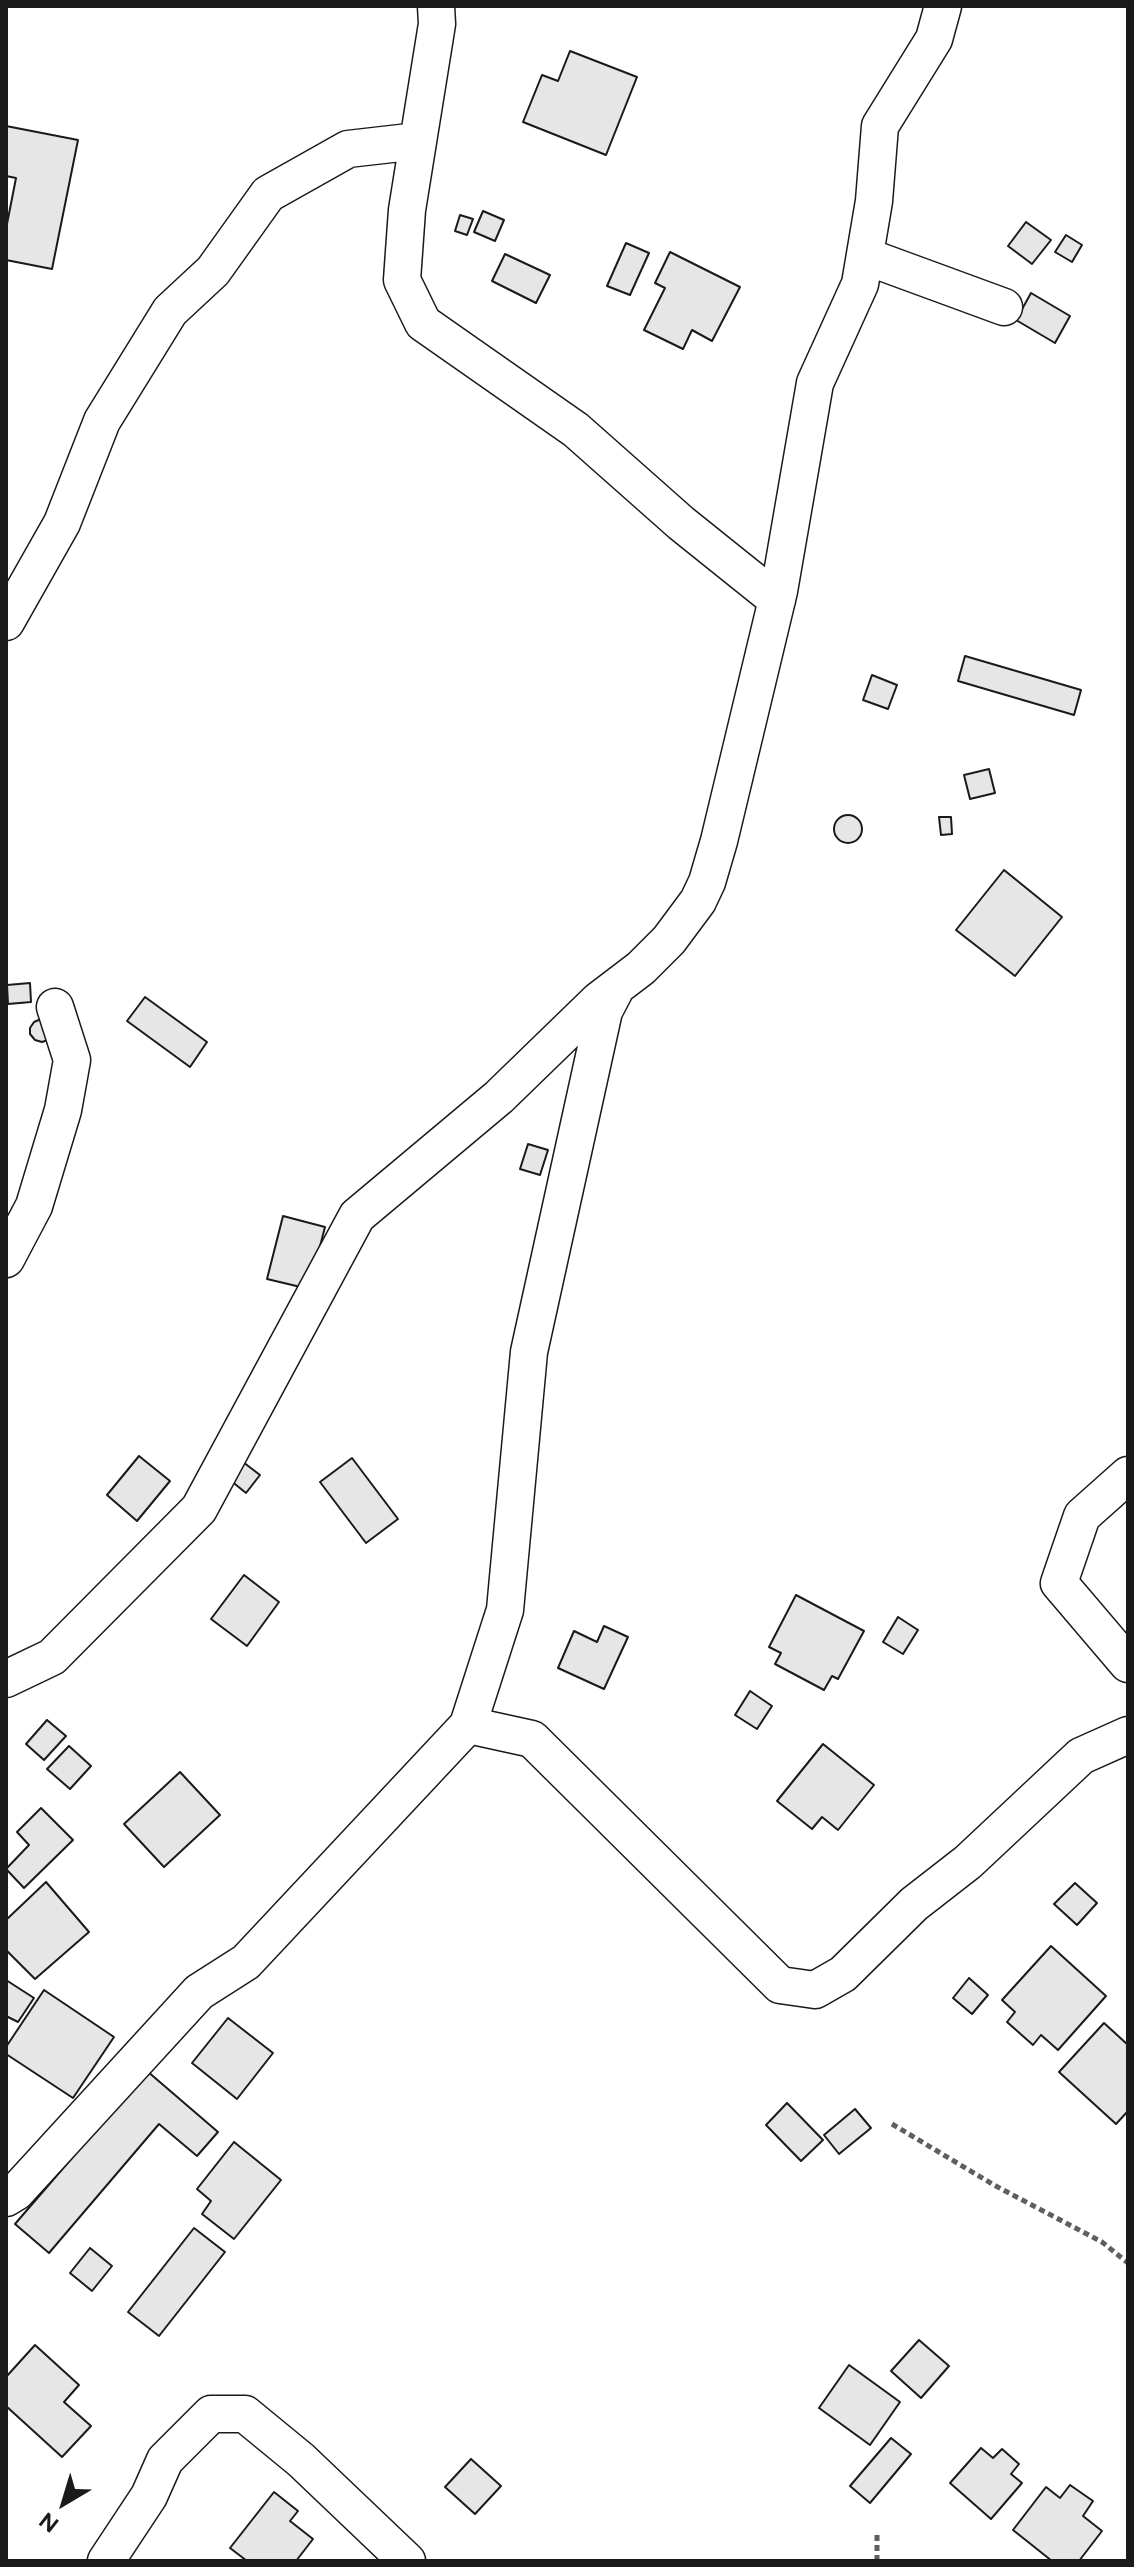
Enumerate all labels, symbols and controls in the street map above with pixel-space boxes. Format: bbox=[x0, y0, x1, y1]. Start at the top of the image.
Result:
north arrow bbox=[24, 2463, 104, 2543]
text: N bbox=[34, 2506, 64, 2538]

